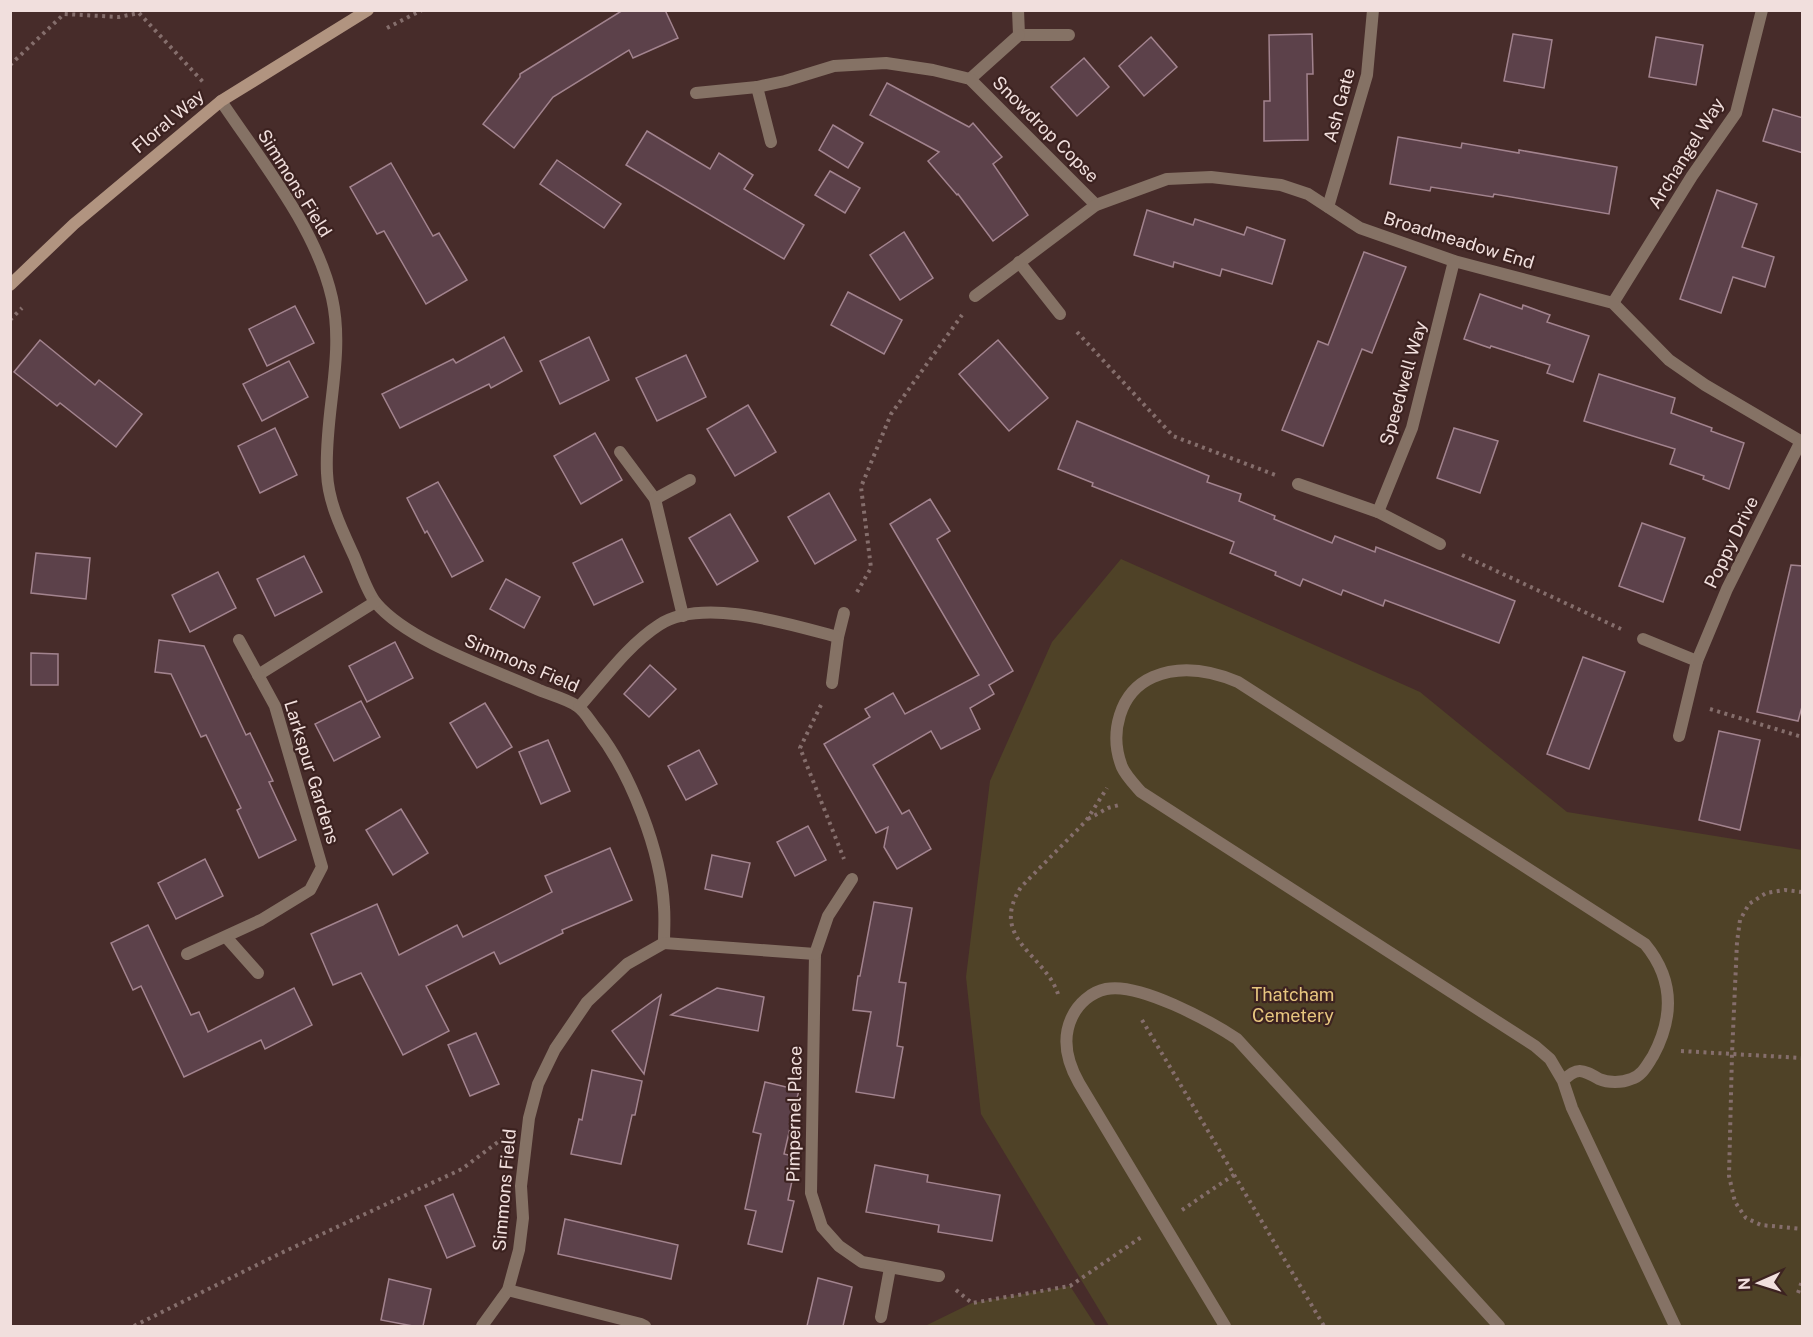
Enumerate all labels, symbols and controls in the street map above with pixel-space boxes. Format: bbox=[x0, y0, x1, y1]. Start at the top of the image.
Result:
street label: Ash Gate bbox=[1319, 66, 1359, 144]
street label: Snowdrop Copse bbox=[988, 71, 1104, 187]
street label: Floral Way bbox=[128, 85, 209, 157]
street label: Archangel Way bbox=[1644, 94, 1729, 212]
street label: Simmons Field bbox=[254, 125, 336, 241]
street label: Broadmeadow End bbox=[1381, 207, 1537, 273]
street label: Speedwell Way bbox=[1375, 318, 1431, 448]
street label: Poppy Drive bbox=[1700, 493, 1762, 591]
street label: Simmons Field bbox=[461, 629, 583, 697]
street label: Larkspur Gardens bbox=[280, 698, 344, 846]
park label: Thatcham Cemetery bbox=[1252, 984, 1334, 1026]
street label: Pimpernel Place bbox=[782, 1045, 806, 1183]
street label: Simmons Field bbox=[488, 1128, 520, 1252]
north arrow bbox=[1729, 1253, 1789, 1313]
text: N bbox=[1735, 1277, 1754, 1291]

